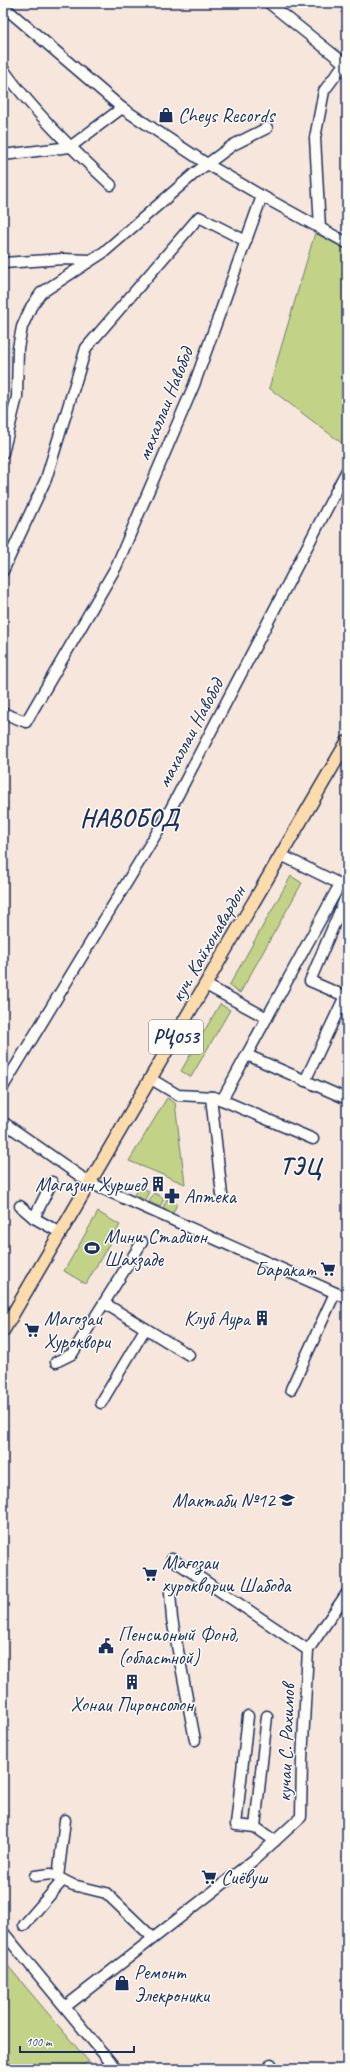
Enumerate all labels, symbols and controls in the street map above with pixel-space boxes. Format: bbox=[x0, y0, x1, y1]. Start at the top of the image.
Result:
place label: Cheys Records bbox=[178, 103, 276, 128]
shop icon: Cheys Records bbox=[157, 106, 175, 124]
street label: махаллаи Навобод bbox=[131, 342, 200, 464]
street label: махаллаи Навобод bbox=[151, 673, 230, 792]
district label: НАВОБОД bbox=[80, 803, 181, 833]
street label: куч. Кайхонавардон bbox=[165, 880, 252, 1007]
road number: РҶ053 bbox=[149, 1020, 203, 1054]
district label: ТЭЦ bbox=[280, 1151, 324, 1181]
place label: Магазин Хуршед bbox=[35, 1172, 148, 1197]
building icon: Магазин Хуршед bbox=[149, 1175, 167, 1193]
place label: Аптека bbox=[184, 1184, 238, 1209]
pharmacy icon: Аптека bbox=[163, 1187, 181, 1205]
place label: Мини Стадион Шахзаде bbox=[104, 1224, 209, 1272]
sports icon: Мини Стадион Шахзаде bbox=[83, 1239, 101, 1257]
place label: Баракат bbox=[255, 1257, 317, 1282]
supermarket icon: Баракат bbox=[319, 1260, 337, 1278]
place label: Магозаи Хуроквори bbox=[44, 1306, 112, 1354]
place label: Клуб Аура bbox=[184, 1306, 252, 1331]
building icon: Клуб Аура bbox=[253, 1309, 271, 1327]
supermarket icon: Магозаи Хуроквори bbox=[23, 1321, 41, 1339]
place label: Мактаби №12 bbox=[172, 1488, 277, 1513]
school or university icon: Мактаби №12 bbox=[278, 1491, 296, 1509]
place label: Мағозаи хуроквории Шабода bbox=[162, 1550, 292, 1598]
supermarket icon: Мағозаи хуроквории Шабода bbox=[141, 1565, 159, 1583]
place label: Пенсионый Фонд, (областной) bbox=[118, 1622, 239, 1670]
public building icon: Пенсионый Фонд, (областной) bbox=[97, 1637, 115, 1655]
building icon: Хонаи Пиронсолон bbox=[123, 1673, 141, 1691]
street label: кучаи С. Рахимов bbox=[271, 1680, 301, 1802]
place label: Хонаи Пиронсолон bbox=[71, 1692, 195, 1717]
place label: Сиёвуш bbox=[221, 1865, 269, 1890]
supermarket icon: Сиёвуш bbox=[200, 1868, 218, 1886]
place label: Ремонт Элекроники bbox=[134, 1960, 211, 2008]
shop icon: Ремонт Элекроники bbox=[113, 1974, 131, 1992]
scale bar bbox=[20, 2028, 134, 2054]
text: 100 m bbox=[26, 2034, 53, 2050]

